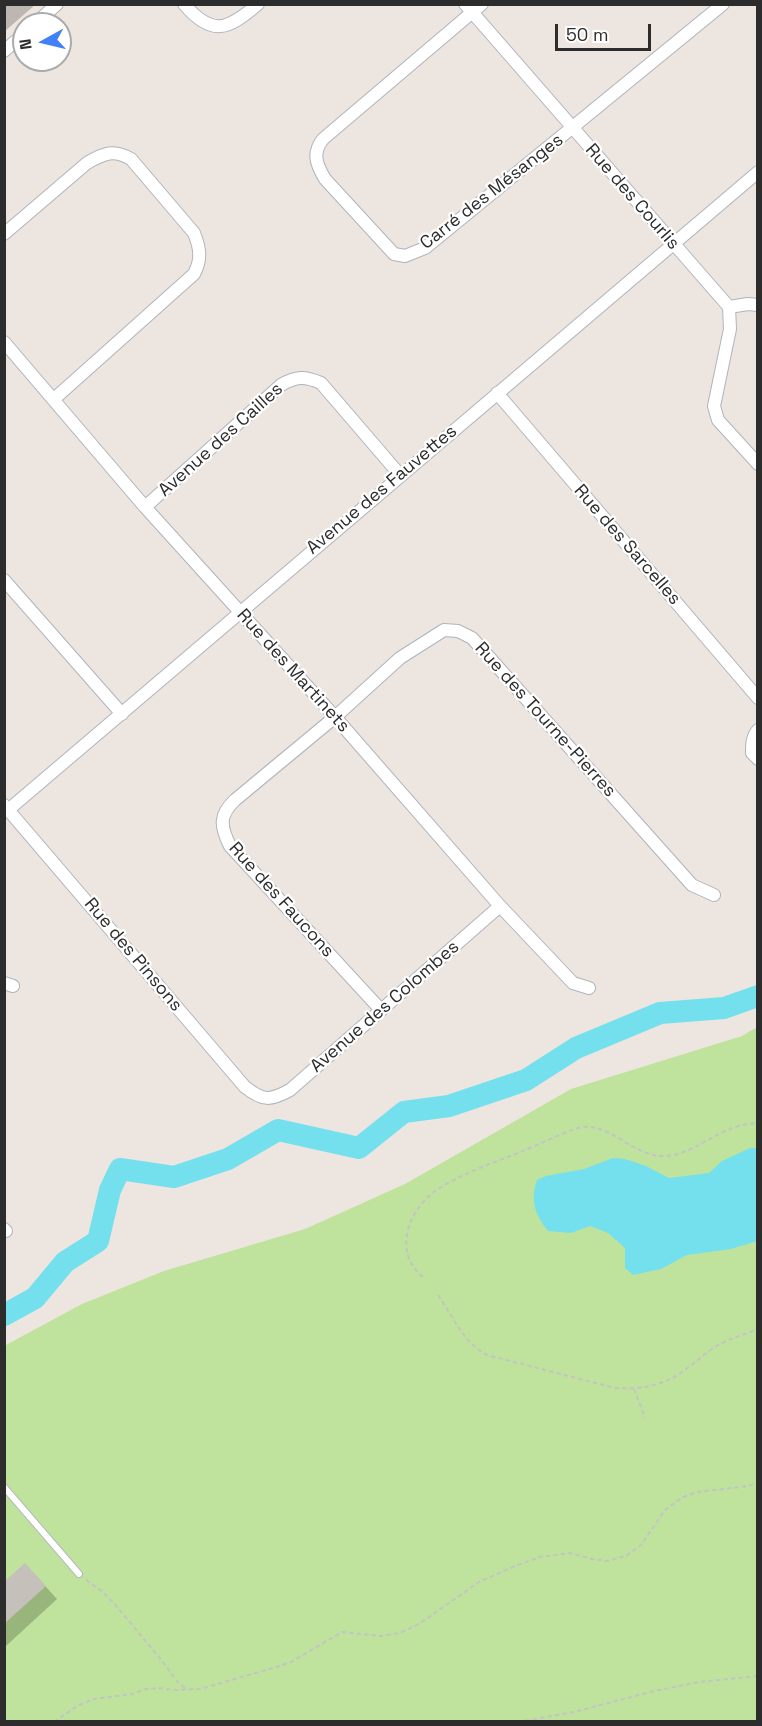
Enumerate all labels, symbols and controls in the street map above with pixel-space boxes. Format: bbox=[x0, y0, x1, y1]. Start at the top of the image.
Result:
north arrow bbox=[12, 12, 72, 72]
scale bar bbox=[558, 12, 654, 50]
text: 50 m bbox=[566, 23, 608, 46]
text: N bbox=[15, 38, 37, 51]
street label: Carré des Mésanges bbox=[416, 129, 568, 255]
street label: Rue des Courlis bbox=[580, 140, 684, 254]
street label: Avenue des Cailles bbox=[154, 378, 288, 502]
street label: Avenue des Fauvettes bbox=[302, 421, 462, 559]
street label: Rue des Sarcelles bbox=[569, 480, 685, 610]
street label: Rue des Martinets bbox=[232, 605, 354, 737]
street label: Rue des Tourne-Pierres bbox=[470, 638, 620, 802]
street label: Rue des Faucons bbox=[224, 838, 338, 962]
street label: Rue des Pinsons bbox=[79, 894, 187, 1016]
street label: Avenue des Colombes bbox=[306, 937, 464, 1077]

